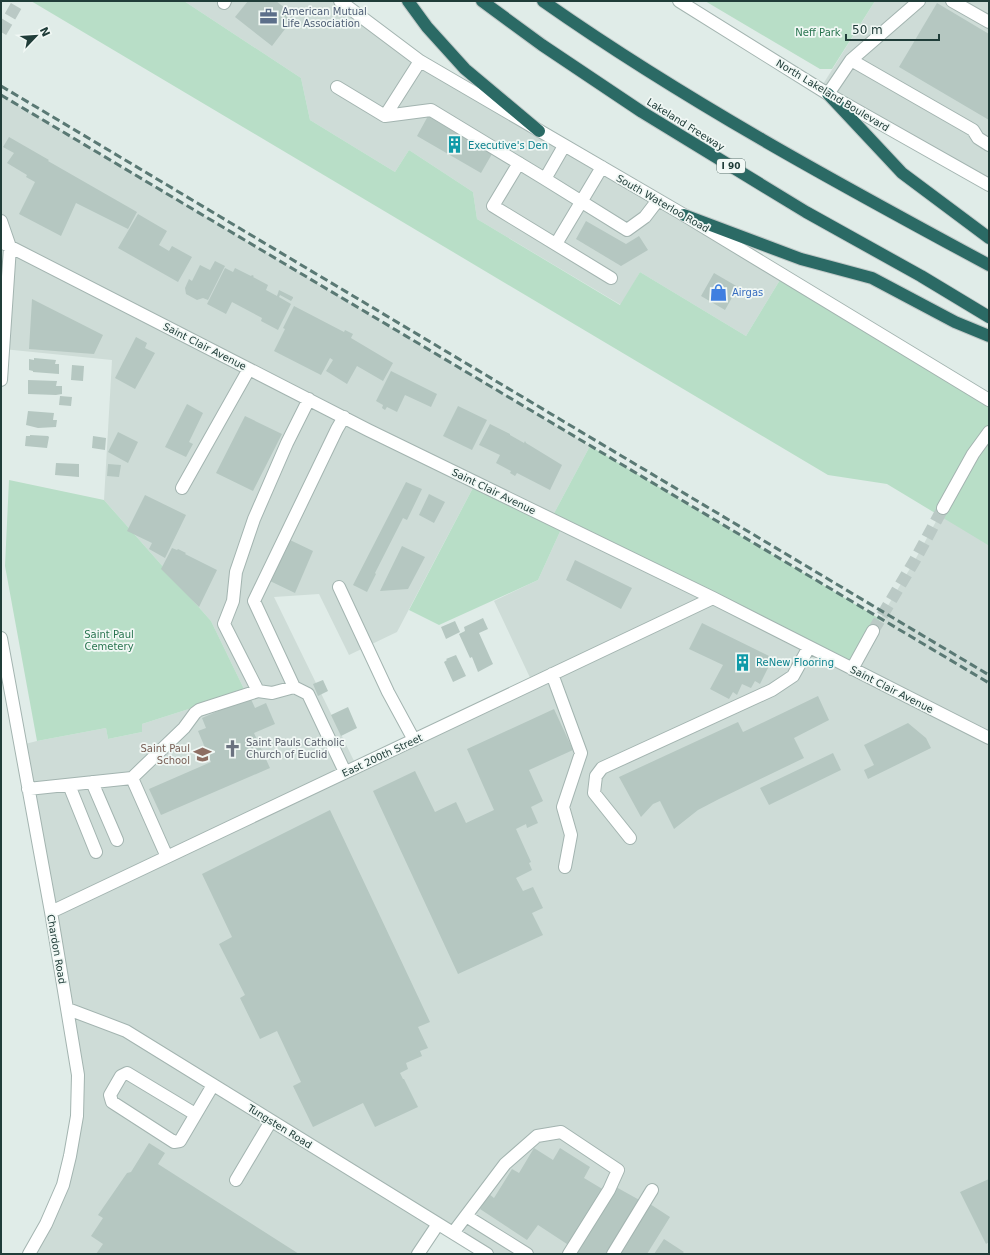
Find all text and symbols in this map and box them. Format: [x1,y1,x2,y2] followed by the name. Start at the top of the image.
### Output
[282,6,367,29] place label: American Mutual Life Association
[259,7,279,27] office icon: American Mutual Life Association
[16,16,56,56] north arrow
[846,16,939,42] scale bar
[852,23,883,37] text: 50 m
[37,25,52,39] text: N
[795,27,841,38] park label: Neff Park
[774,57,891,134] street label: North Lakeland Boulevard
[645,96,727,153] street label: Lakeland Freeway
[445,135,465,155] building icon: Executive's Den
[468,140,548,151] place label: Executive's Den
[717,159,745,173] road number: I 90
[614,172,711,234] street label: South Waterloo Road
[709,282,729,302] shop icon: Airgas
[732,287,763,298] place label: Airgas
[161,321,248,372] street label: Saint Clair Avenue
[450,466,537,517] street label: Saint Clair Avenue
[84,629,134,652] park label: Saint Paul Cemetery
[733,652,753,672] building icon: ReNew Flooring
[756,657,834,668] place label: ReNew Flooring
[848,664,935,715] street label: Saint Clair Avenue
[340,732,424,779] street label: East 200th Street
[246,737,344,760] place label: Saint Pauls Catholic Church of Euclid
[223,738,243,758] church icon: Saint Pauls Catholic Church of Euclid
[140,743,190,766] place label: Saint Paul School
[193,744,213,764] school or university icon: Saint Paul School
[45,913,68,985] street label: Chardon Road
[245,1102,314,1151] street label: Tungsten Road

